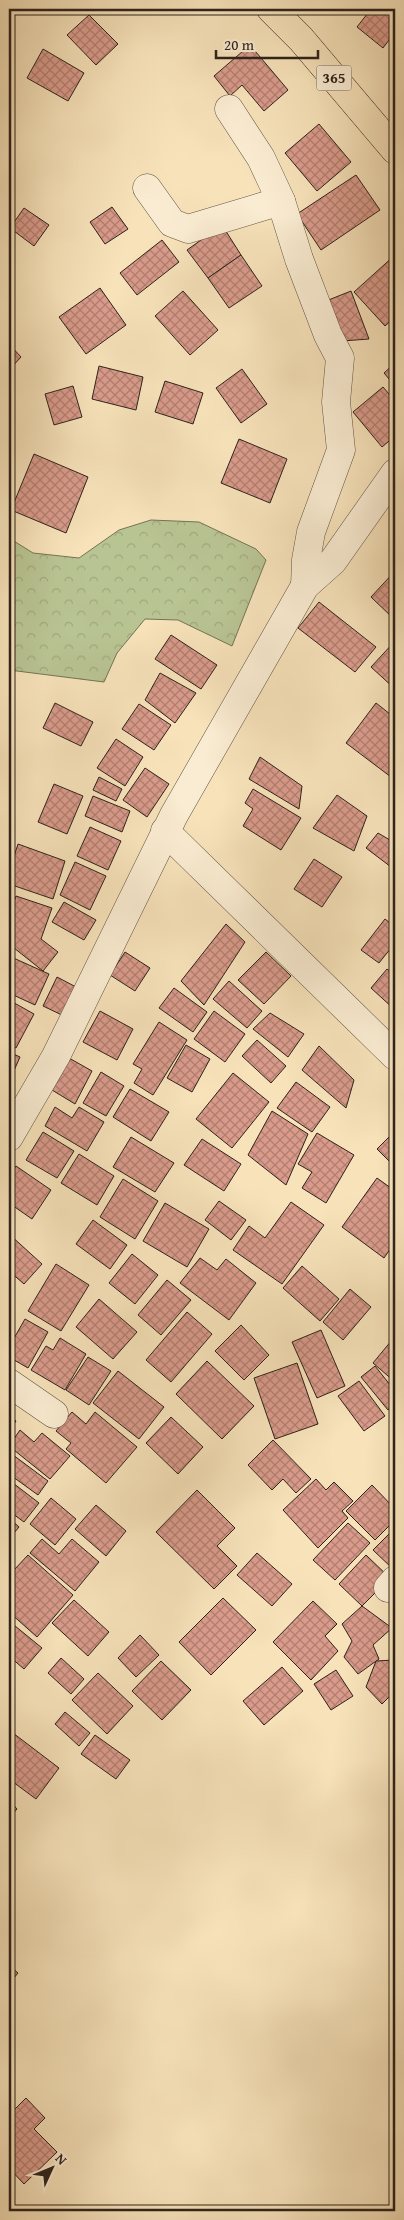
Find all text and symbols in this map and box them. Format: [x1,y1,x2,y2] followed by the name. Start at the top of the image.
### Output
[216,28,319,60] scale bar
[224,34,255,55] text: 20 m
[316,66,352,90] road number: 365
[28,2142,78,2192] north arrow
[51,2149,72,2170] text: N

